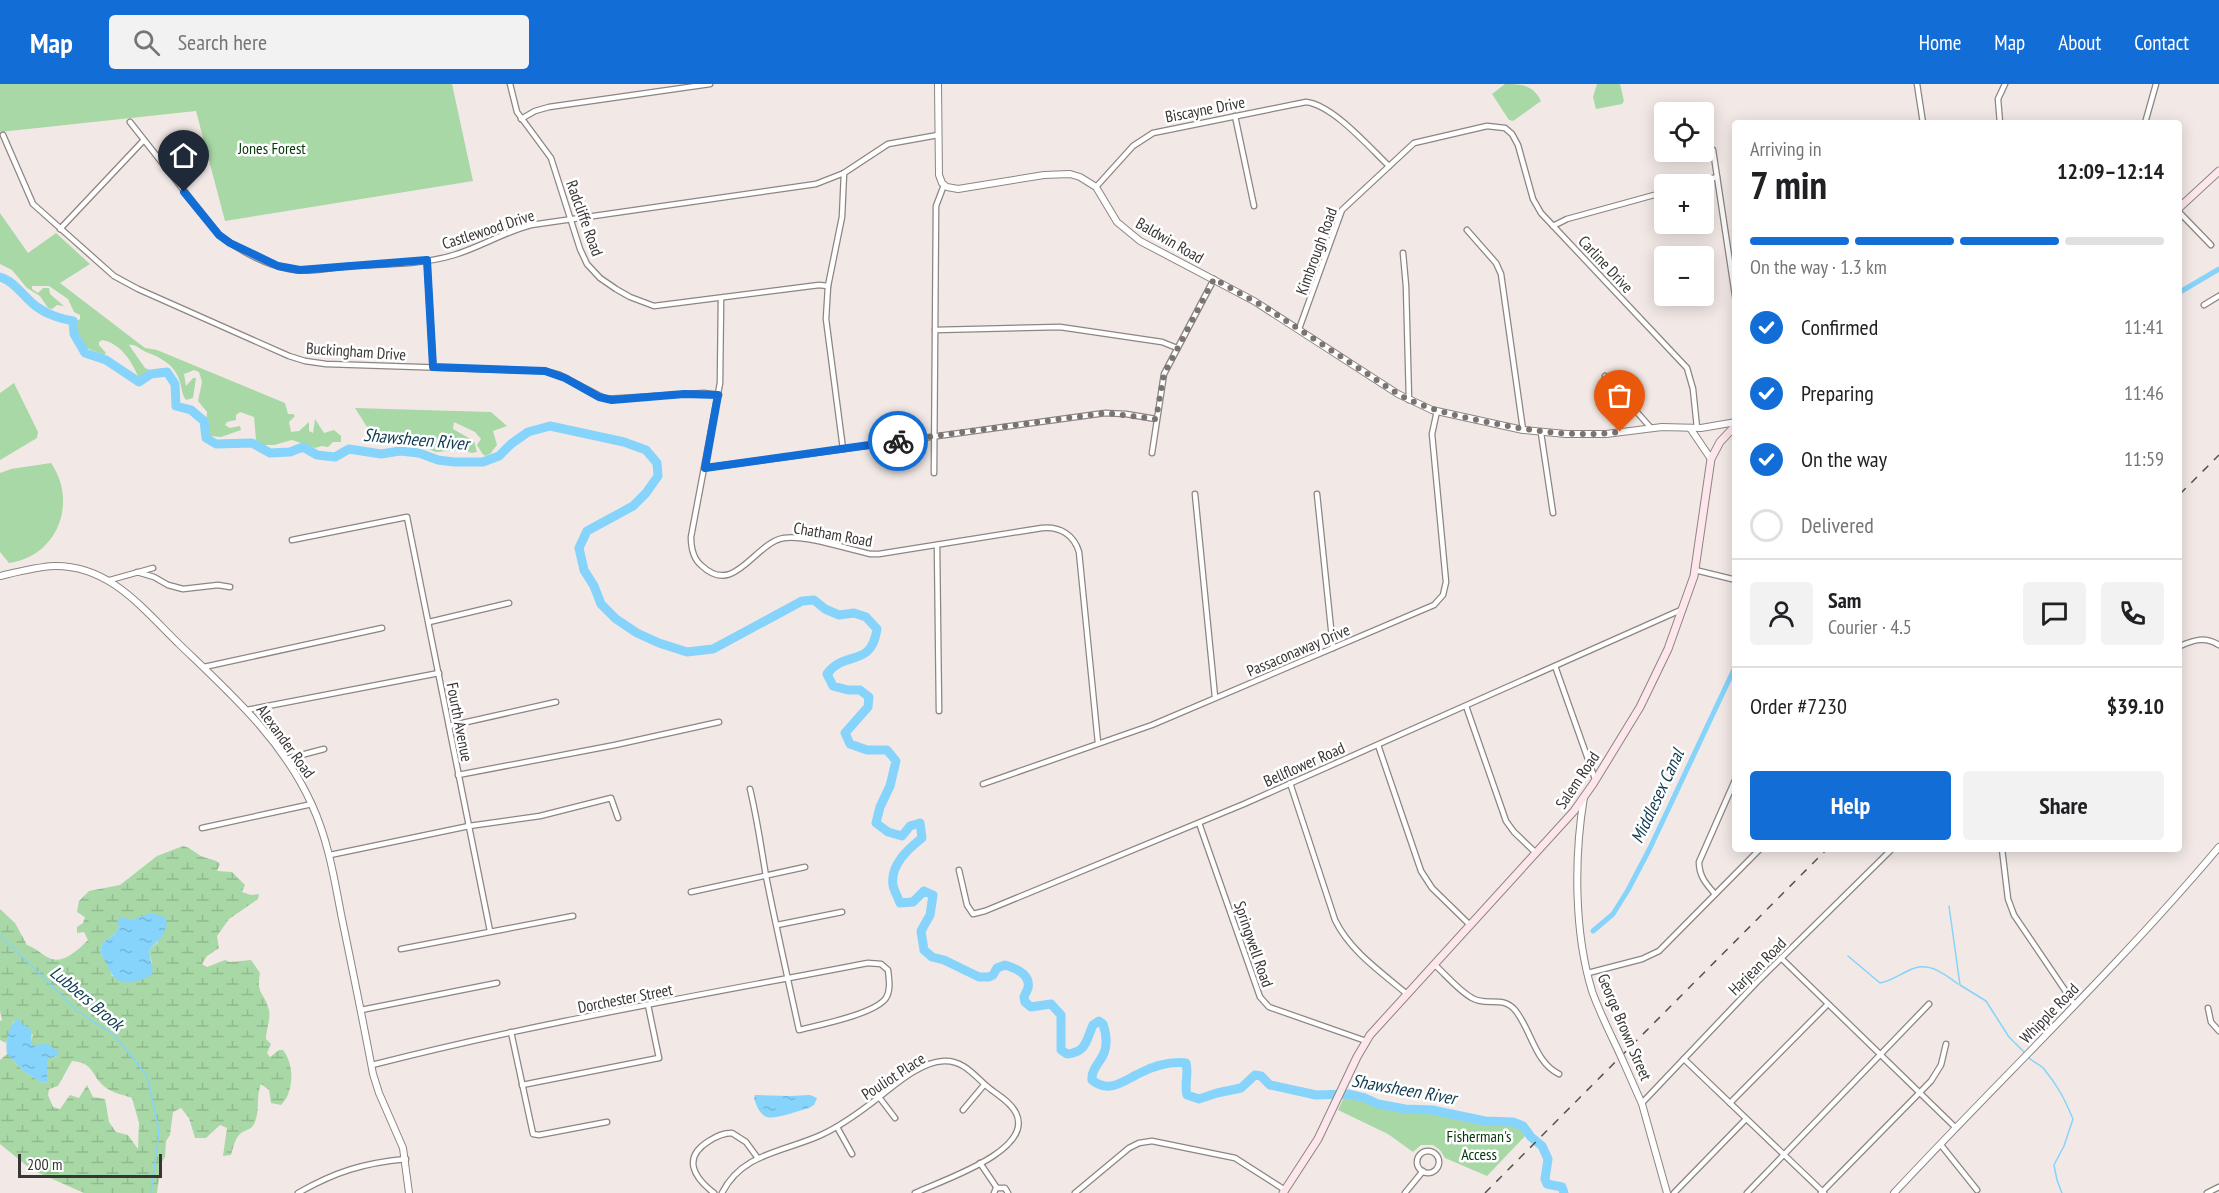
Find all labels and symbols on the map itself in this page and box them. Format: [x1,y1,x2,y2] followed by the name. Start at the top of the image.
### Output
[1164,91,1246,127] street label: Biscayne Drive
[158,130,209,192] pin
[237,138,306,158] park label: Jones Forest
[562,177,608,259] street label: Radcliffe Road
[1291,204,1341,297] street label: Kimbrough Road
[439,205,537,253] street label: Castlewood Drive
[1132,213,1208,267] street label: Baldwin Road
[1574,231,1638,297] street label: Carline Drive
[305,338,407,364] street label: Buckingham Drive
[1594,370,1645,432] pin
[868,411,928,471] courier
[362,423,473,455] water label: Shawsheen River
[792,517,874,551] street label: Chatham Road
[1243,619,1353,681] street label: Passaconaway Drive
[443,681,477,763] street label: Fourth Avenue
[253,700,319,782] street label: Alexander Road
[1260,737,1348,791] street label: Bellflower Road
[1625,744,1690,847] water label: Middlesex Canal
[1551,748,1603,812] street label: Salem Road
[1230,898,1278,990] street label: Springwell Road
[1724,933,1790,999] street label: Harjean Road
[46,961,130,1037] water label: Lubbers Brook
[1593,971,1657,1084] street label: George Brown Street
[576,979,675,1017] street label: Dorchester Street
[2015,979,2083,1047] street label: Whipple Road
[857,1048,929,1104] street label: Pouliot Place
[1350,1068,1461,1110] water label: Shawsheen River
[1447,1126,1511,1164] park label: Fisherman's Access
[18,1151,162,1178] scale bar

